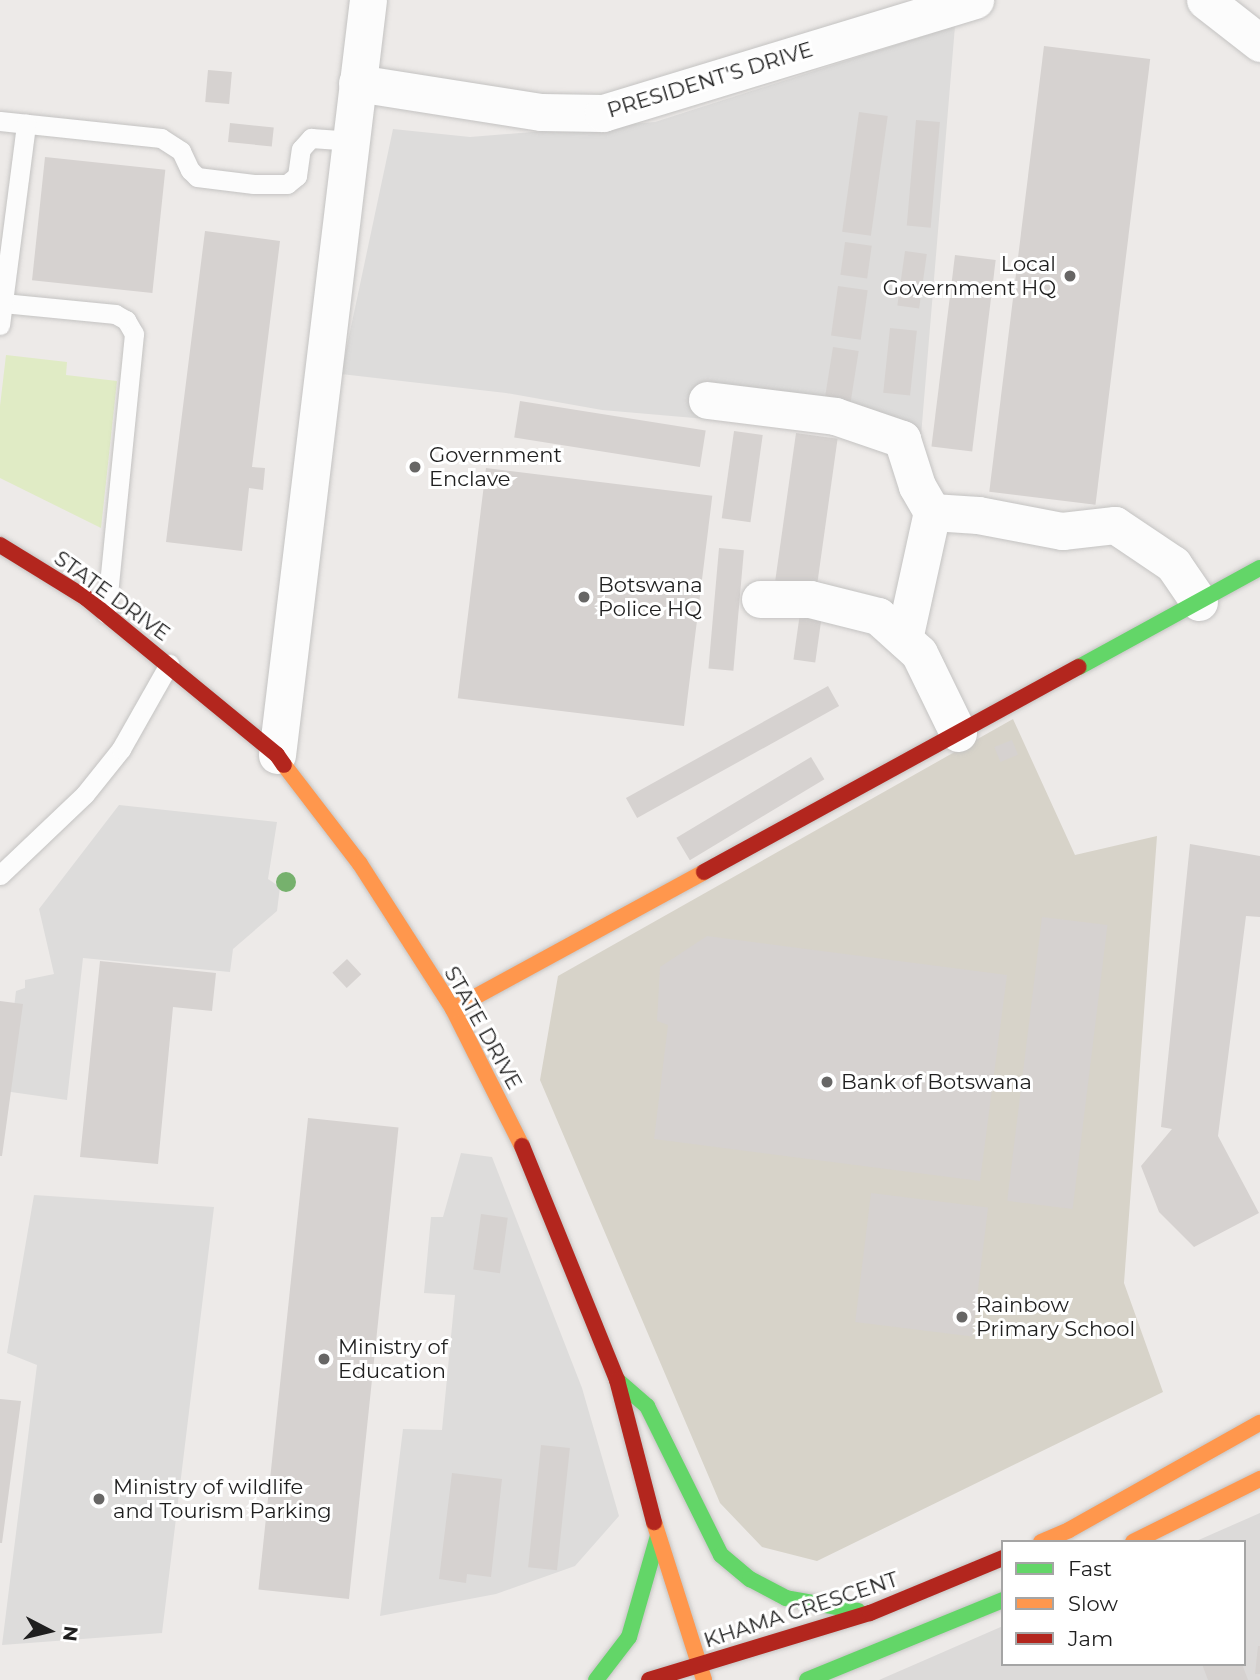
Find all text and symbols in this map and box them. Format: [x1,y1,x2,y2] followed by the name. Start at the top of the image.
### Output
[604,37,816,123] street label: PRESIDENT'S DRIVE
[883,251,1056,301] place label: Local Government HQ
[1062,268,1078,284] marker: Local Government HQ
[429,442,562,492] place label: Government Enclave
[407,459,423,475] marker: Government Enclave
[49,546,175,646] street label: STATE DRIVE
[598,572,703,622] place label: Botswana Police HQ
[576,589,592,605] marker: Botswana Police HQ
[439,962,527,1094] street label: STATE DRIVE
[841,1069,1032,1095] place label: Bank of Botswana
[819,1074,835,1090] marker: Bank of Botswana
[976,1292,1135,1342] place label: Rainbow Primary School
[954,1309,970,1325] marker: Rainbow Primary School
[338,1334,448,1384] place label: Ministry of Education
[316,1351,332,1367] marker: Ministry of Education
[113,1474,332,1524] place label: Ministry of wildlife and Tourism Parking
[91,1491,107,1507] marker: Ministry of wildlife and Tourism Parking
[1001,1540,1246,1666] legend
[1068,1556,1112,1581] text: Fast
[701,1567,901,1653] street label: KHAMA CRESCENT
[1068,1591,1118,1616] text: Slow
[14,1596,84,1666] north arrow
[58,1625,83,1643] text: N
[1068,1626,1113,1651] text: Jam

